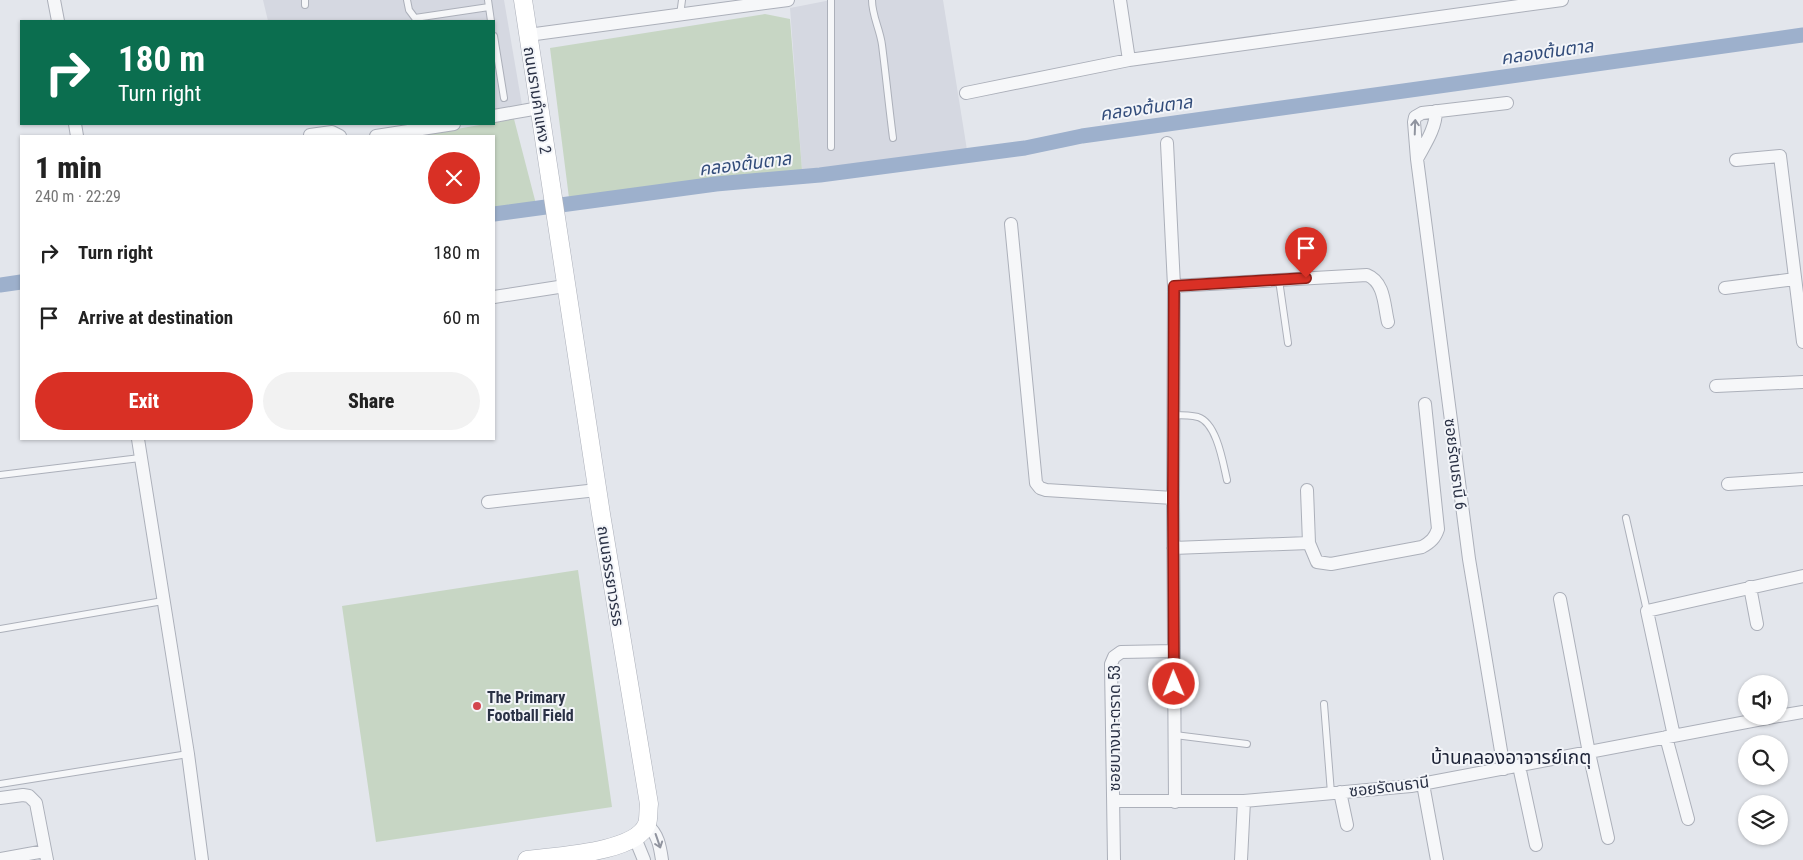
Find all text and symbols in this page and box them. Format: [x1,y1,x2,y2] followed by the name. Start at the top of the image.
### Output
[1499,35,1595,68] water label: คลองต้นตาล
[118,39,205,80] text: 180 m
[35,40,100,105] icon: right
[520,45,555,155] street label: ถนนรามคำแหง 2
[118,81,201,106] text: Turn right
[1098,91,1194,124] water label: คลองต้นตาล
[1410,120,1419,136] one-way arrow
[698,147,793,180] water label: คลองต้นตาล
[35,150,102,185] text: 1 min
[428,152,480,204] button: close
[35,187,121,206] text: 240 m · 22:29
[1285,227,1327,278] pin
[1292,234,1320,262] icon: arrive
[35,239,63,267] icon: right
[78,241,153,264] text: Turn right
[433,241,480,264] text: 180 m
[35,304,63,332] icon: arrive
[78,306,233,329] text: Arrive at destination
[443,306,480,329] text: 60 m
[35,372,253,430] button: Exit
[263,372,480,430] button: Share
[1440,417,1471,511] street label: ซอยรัตนธานี 6
[593,524,628,628] street label: ถนนจรรยาวรรธ
[1147,657,1199,709] position arrow
[1105,665,1124,791] street label: ซอยบางนา-ตราด 53
[1738,675,1788,845] map controls
[1738,675,1788,725] button: sound
[487,688,574,725] place label: The Primary Football Field
[471,700,483,712] marker: The Primary Football Field
[1738,735,1788,785] button: search
[1431,746,1591,769] district label: บ้านคลองอาจารย์เกตุ
[1348,772,1430,801] street label: ซอยรัตนธานี
[1738,795,1788,845] button: layers
[654,832,663,848] one-way arrow

